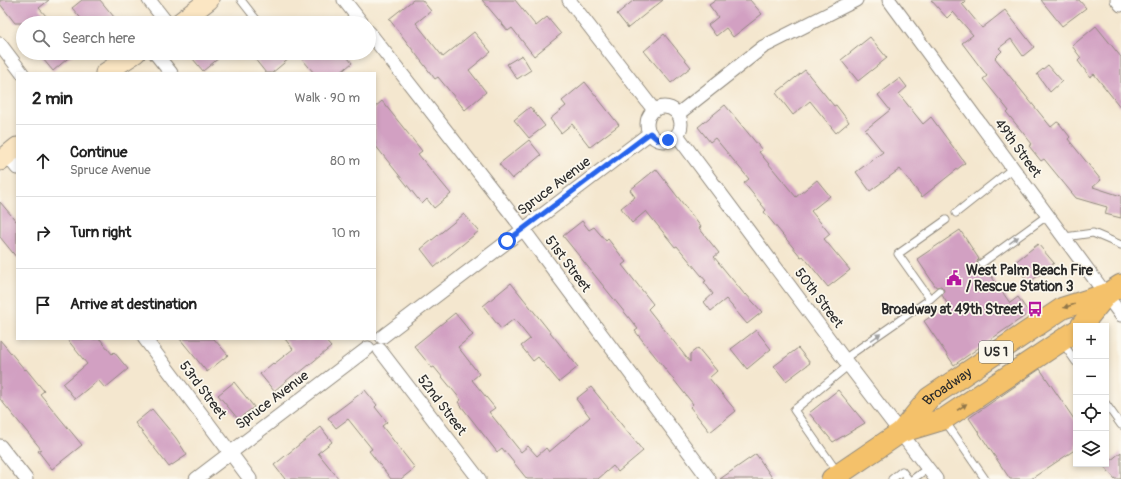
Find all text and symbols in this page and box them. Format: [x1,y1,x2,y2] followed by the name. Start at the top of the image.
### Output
[16,16,376,60] search box
[30,27,52,49] icon: search
[62,29,135,48] text: Search here
[32,88,73,109] text: 2 min
[295,90,360,106] text: Walk · 90 m
[991,115,1045,181] street label: 49th Street
[659,131,677,149] route end
[70,143,128,162] text: Continue
[32,150,54,172] icon: ahead
[330,153,360,169] text: 80 m
[514,153,594,219] street label: Spruce Avenue
[70,162,151,178] text: Spruce Avenue
[32,222,54,244] icon: right
[70,223,131,242] text: Turn right
[332,225,360,241] text: 10 m
[498,232,516,250] route start
[541,233,595,296] street label: 51st Street
[1009,236,1019,244] one-way arrow
[966,262,1094,295] place label: West Palm Beach Fire / Rescue Station 3
[791,265,847,331] street label: 50th Street
[945,269,963,287] public building icon: West Palm Beach Fire / Rescue Station 3
[32,294,54,316] icon: arrive
[70,295,197,314] text: Arrive at destination
[1026,300,1044,318] bus stop icon: Broadway at 49th Street
[881,301,1023,318] place label: Broadway at 49th Street
[1063,303,1075,309] one-way arrow
[1073,323,1109,467] map controls
[1073,323,1109,359] button: +
[871,333,882,341] one-way arrow
[979,341,1013,363] road number: US 1
[176,358,230,423] street label: 53rd Street
[1073,359,1109,395] button: −
[918,363,975,408] street label: Broadway
[232,367,312,433] street label: Spruce Avenue
[414,371,470,439] street label: 52nd Street
[1073,395,1109,431] button: locate
[957,403,968,411] one-way arrow
[1073,431,1109,467] button: layers

